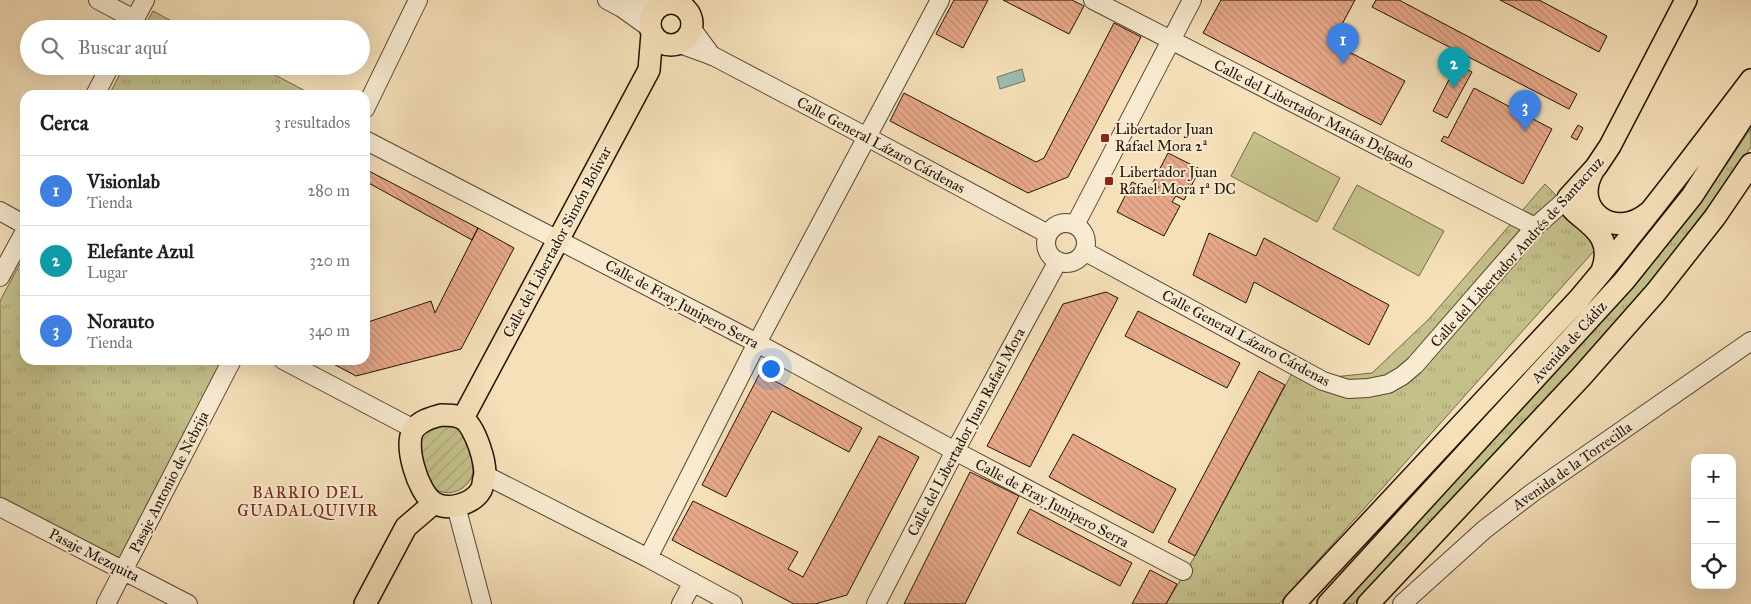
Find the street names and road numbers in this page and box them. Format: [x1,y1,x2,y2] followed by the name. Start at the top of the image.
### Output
[1211,56,1417,173] street label: Calle del Libertador Matías Delgado
[794,93,968,197] street label: Calle General Lázaro Cárdenas
[499,143,615,341] street label: Calle del Libertador Simón Bolivar
[1427,153,1607,351] street label: Calle del Libertador Andrés de Santacruz
[602,256,762,353] street label: Calle de Fray Junipero Serra
[1159,286,1333,390] street label: Calle General Lázaro Cárdenas
[1527,297,1611,387] street label: Avenida de Cádiz
[903,324,1030,540] street label: Calle del Libertador Juan Rafael Mora
[125,408,213,556] street label: Pasaje Antonio de Nebrija
[1508,418,1636,515] street label: Avenida de la Torrecilla
[972,455,1132,552] street label: Calle de Fray Junipero Serra
[45,525,143,587] street label: Pasaje Mezquita

